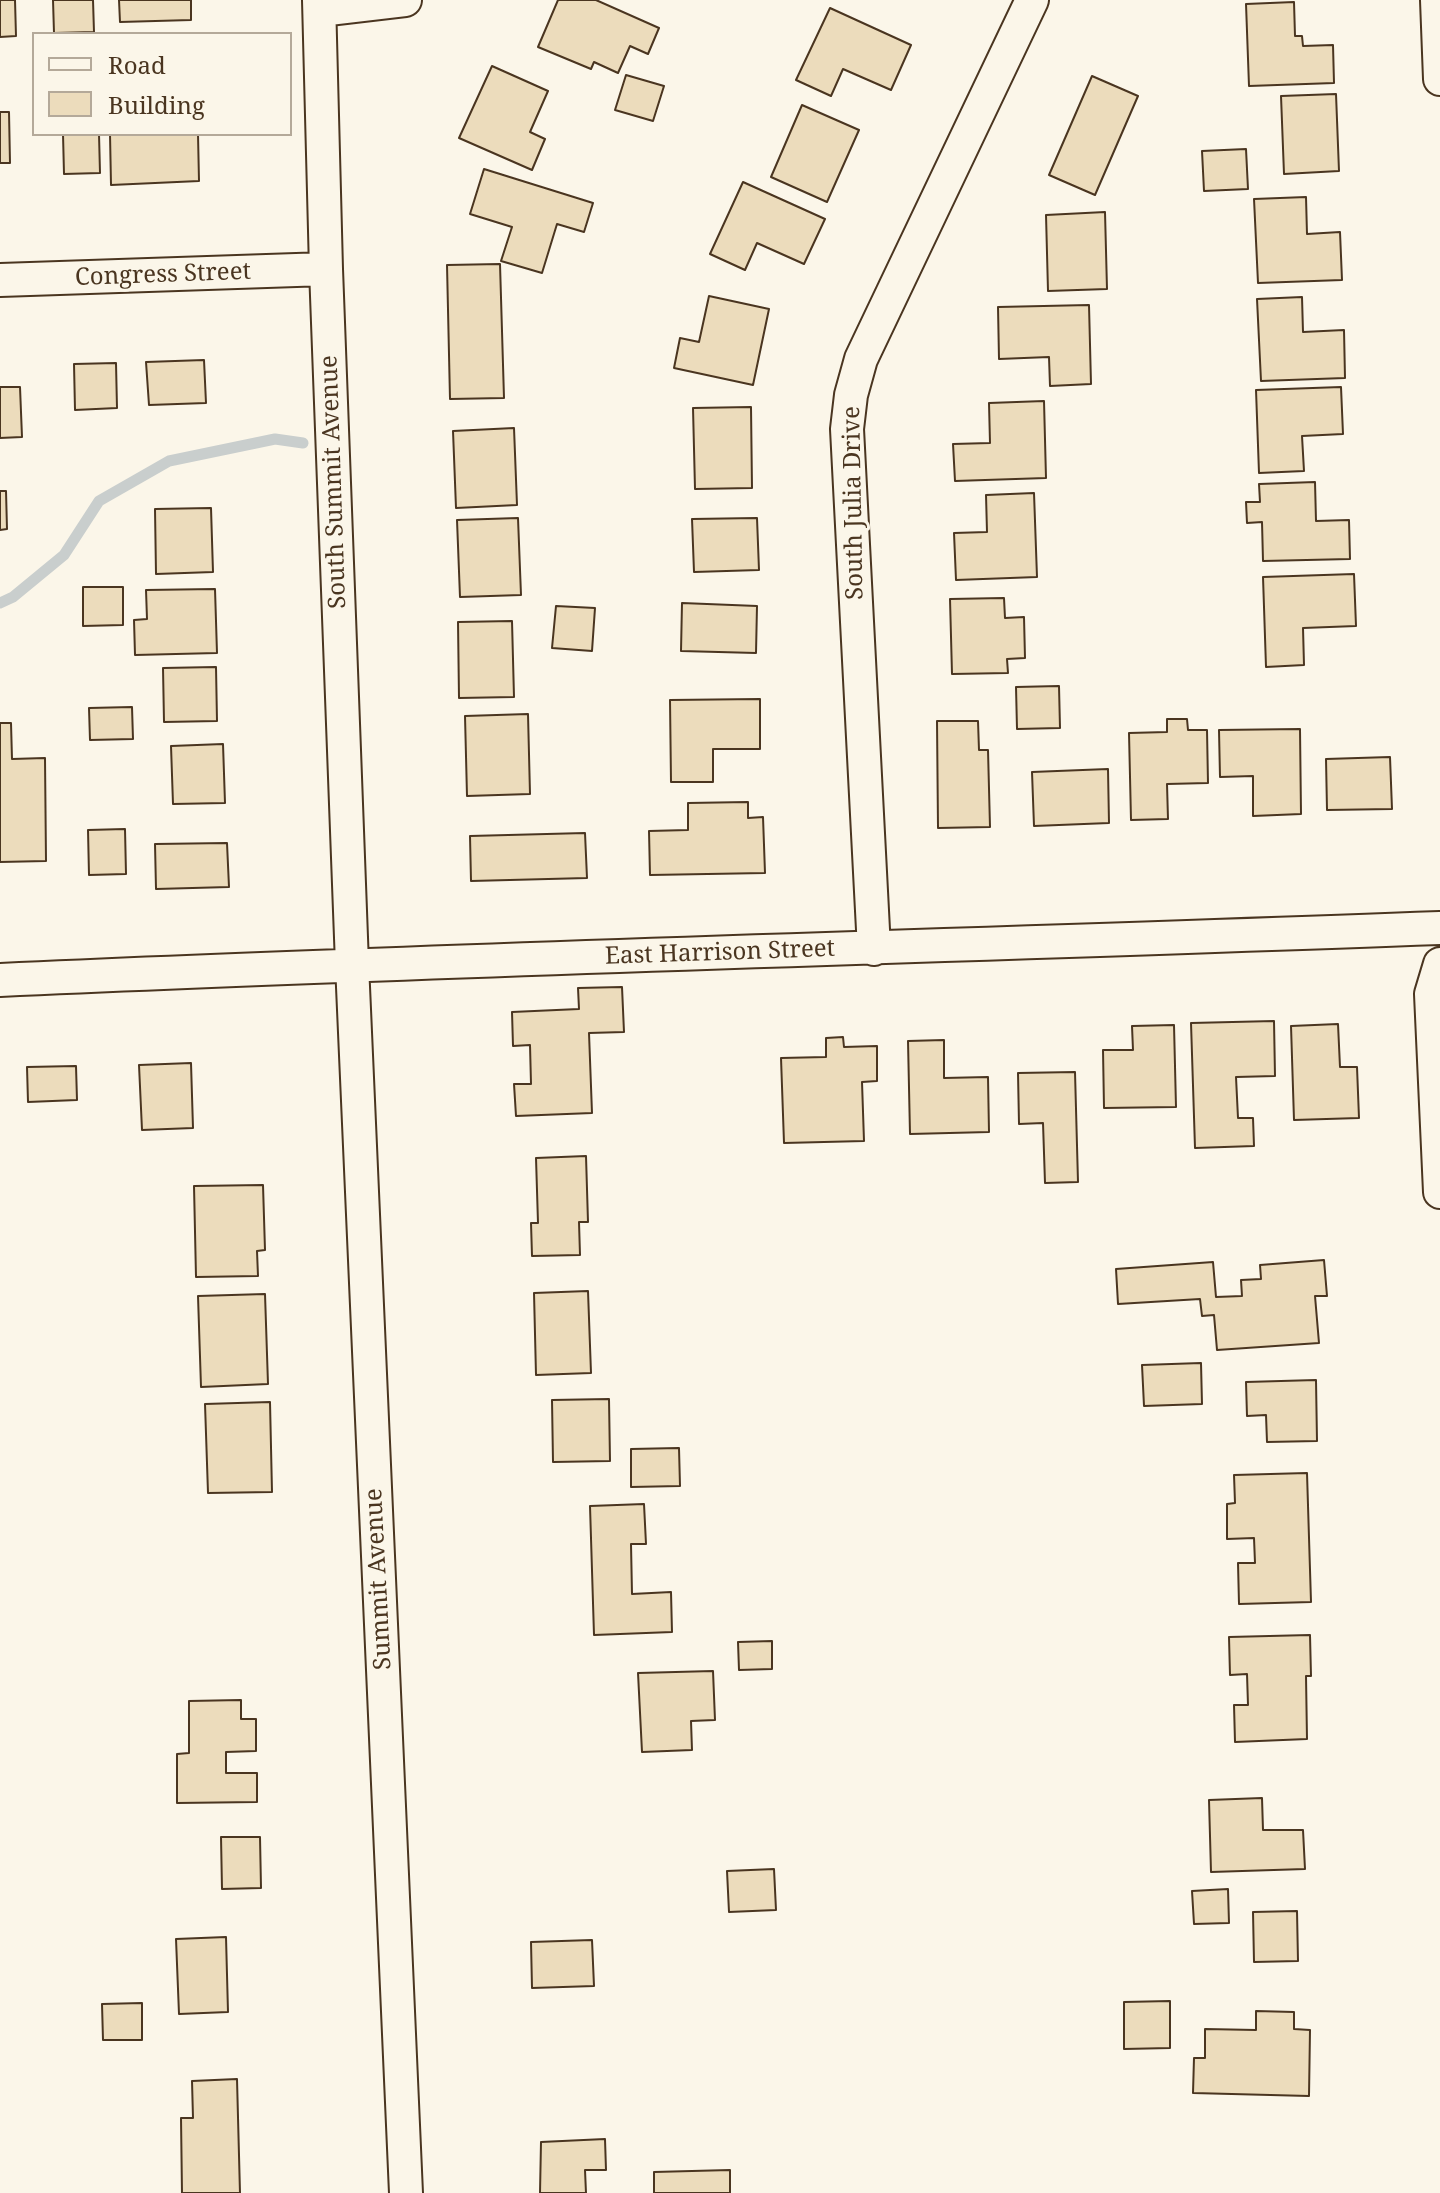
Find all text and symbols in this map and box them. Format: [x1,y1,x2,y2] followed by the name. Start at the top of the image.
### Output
[32,32,292,136] legend
[108,48,166,81] text: Road
[108,88,205,121] text: Building
[75,258,251,292] street label: Congress Street
[315,355,353,609] street label: South Summit Avenue
[838,406,870,600] street label: South Julia Drive
[604,935,836,971] street label: East Harrison Street
[360,1487,398,1671] street label: Summit Avenue

